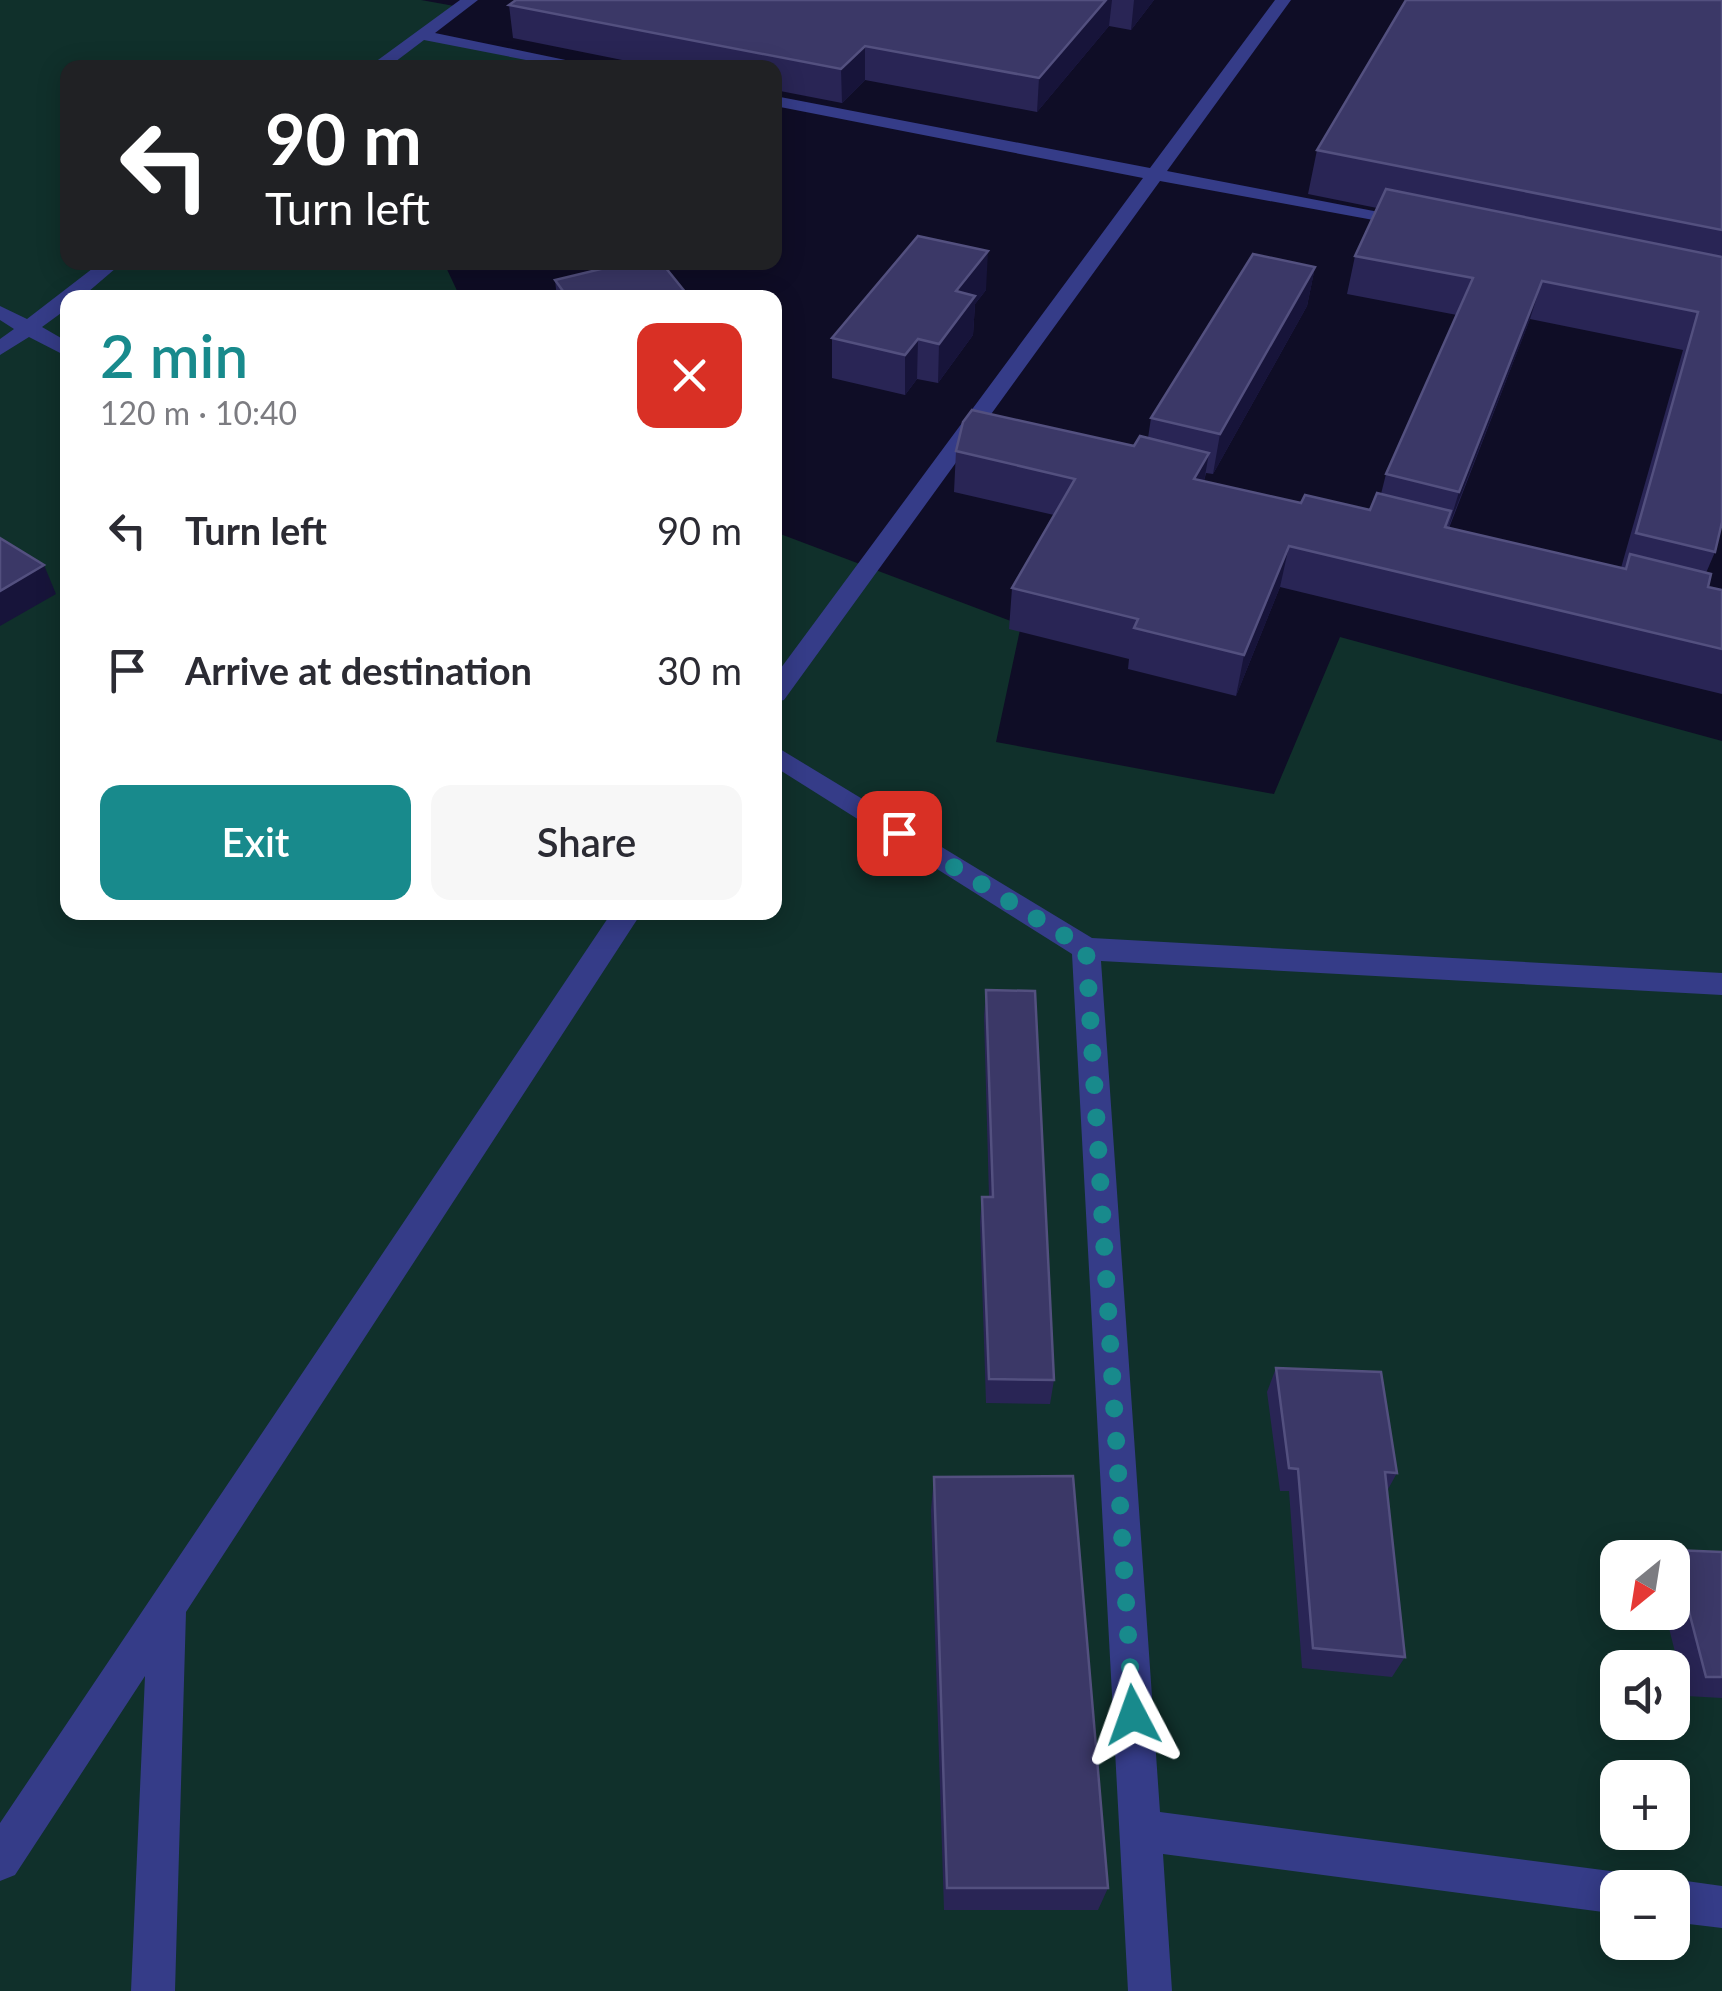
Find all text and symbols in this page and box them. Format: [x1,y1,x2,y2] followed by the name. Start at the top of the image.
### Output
[265,96,422,180] text: 90 m
[100,100,230,230] icon: left
[265,181,430,235] text: Turn left
[100,319,248,391] text: 2 min
[637,323,742,428] button: close
[100,393,297,432] text: 120 m · 10:40
[100,503,155,558] icon: left
[185,507,327,553] text: Turn left
[657,507,742,553] text: 90 m
[100,643,155,698] icon: arrive
[185,647,532,693] text: Arrive at destination
[657,647,742,693] text: 30 m
[100,785,411,900] button: Exit
[431,785,742,900] button: Share
[857,791,942,876] pin
[872,806,927,861] icon: arrive
[1600,1540,1690,1630] north arrow
[1600,1540,1690,1960] map controls
[1600,1650,1690,1740] button: sound
[1081,1663,1185,1767] position arrow
[1600,1760,1690,1850] button: +
[1600,1870,1690,1960] button: −

